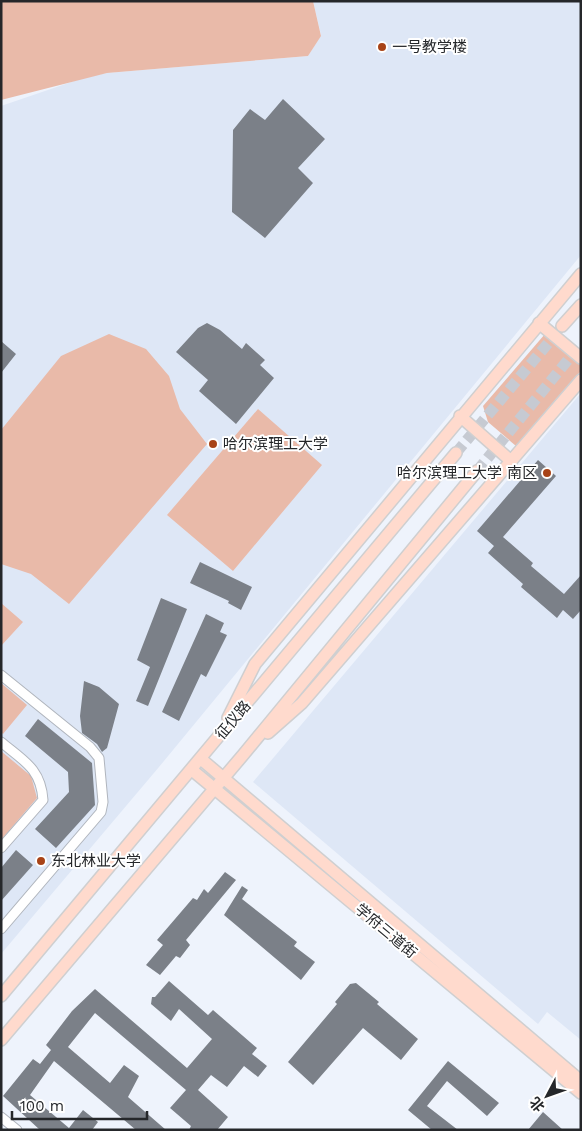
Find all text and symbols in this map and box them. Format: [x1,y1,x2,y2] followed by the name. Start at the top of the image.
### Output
[392,38,467,56] place label: 一号教学楼
[376,41,388,53] marker: 一号教学楼
[223,435,328,453] place label: 哈尔滨理工大学
[207,438,219,450] marker: 哈尔滨理工大学
[397,464,537,482] place label: 哈尔滨理工大学 南区
[541,467,553,479] marker: 哈尔滨理工大学 南区
[212,697,254,743] street label: 征仪路
[51,852,141,870] place label: 东北林业大学
[35,855,47,867] marker: 东北林业大学
[351,900,421,962] street label: 学府三道街
[522,1071,572,1121] north arrow
[12,1088,148,1120] scale bar
[527,1094,548,1115] text: 北
[20,1097,64,1115] text: 100 m

